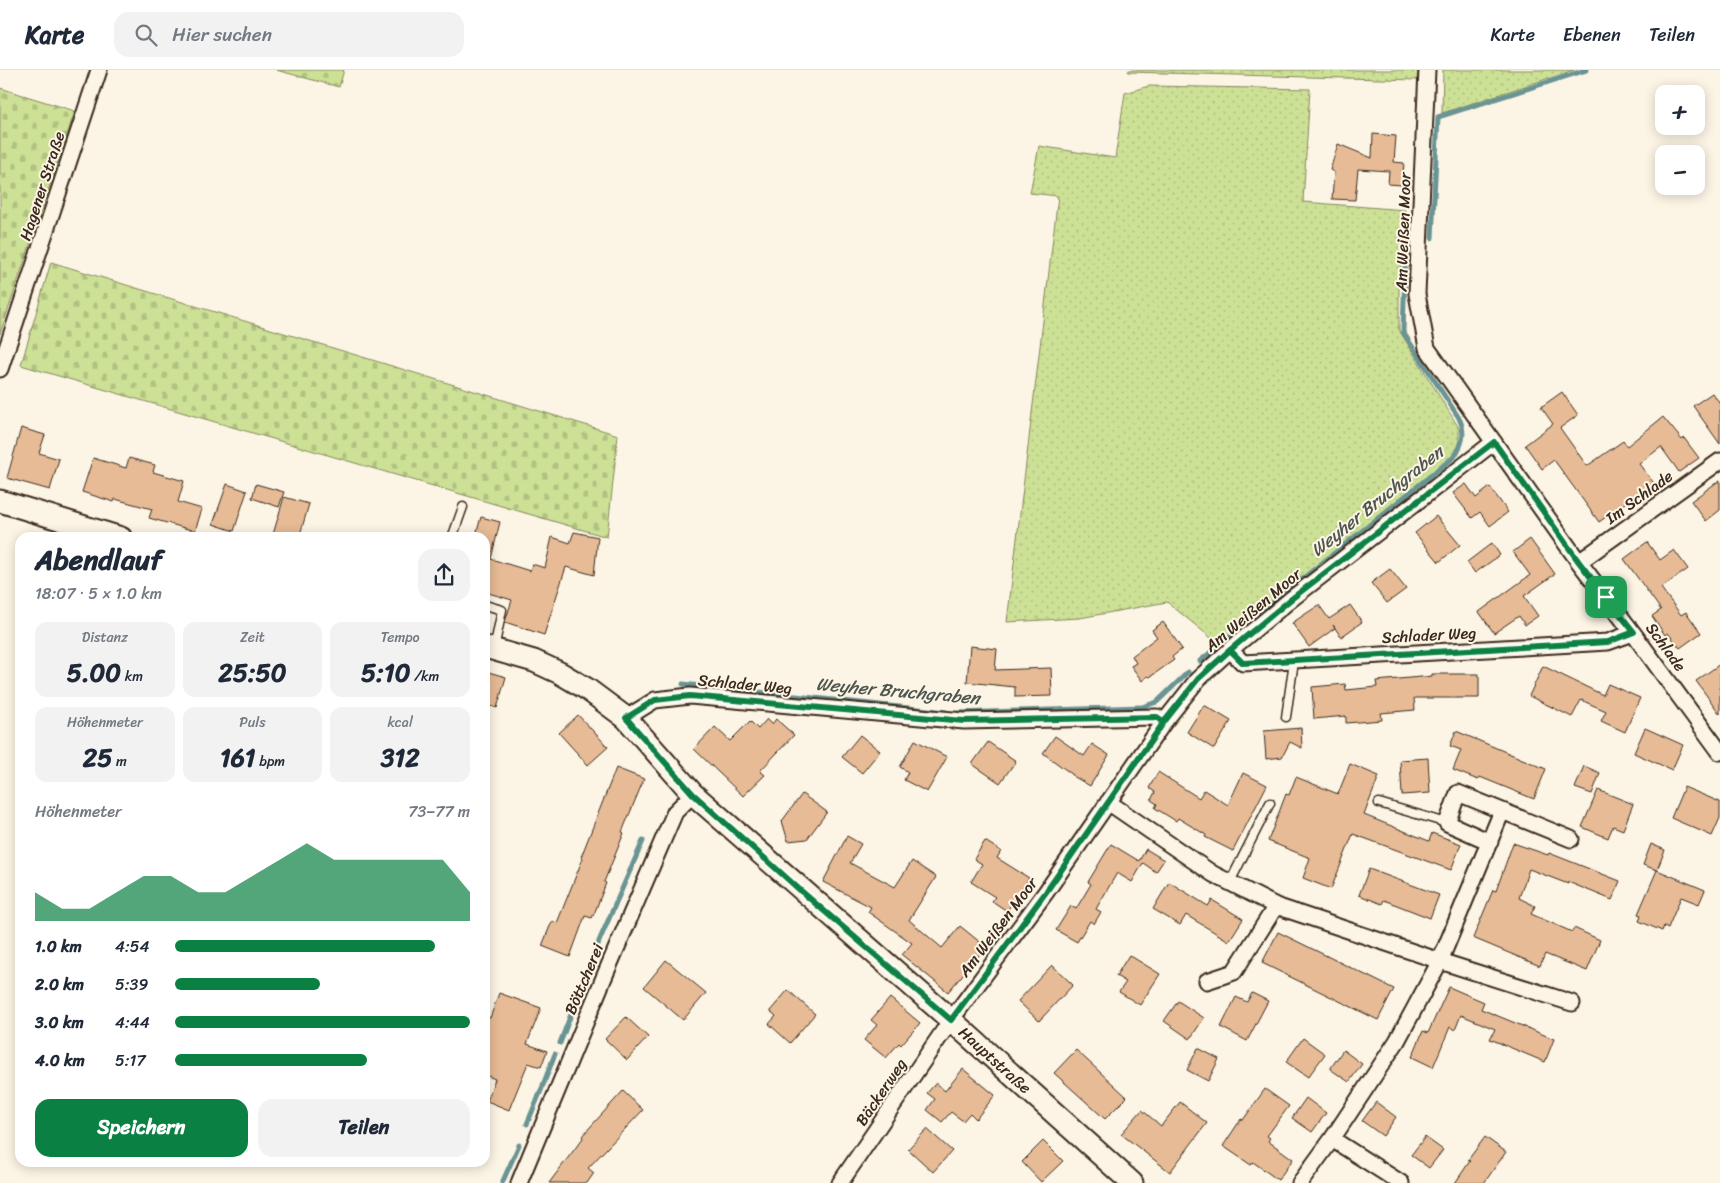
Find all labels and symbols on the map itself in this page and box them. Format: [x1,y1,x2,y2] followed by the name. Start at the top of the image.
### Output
[11,127,73,245] street label: Hagener Straße
[1386,170,1420,293] street label: Am Weißen Moor
[1303,435,1453,565] water label: Weyher Bruchgraben
[1598,462,1679,532] street label: Im Schlade
[1197,560,1309,660] street label: Am Weißen Moor
[1585,576,1627,618] pin
[1638,616,1694,678] street label: Schlade
[1381,618,1477,652] street label: Schlader Weg
[697,665,793,703] street label: Schlader Weg
[815,668,983,714] water label: Weyher Bruchgraben
[950,869,1046,984] street label: Am Weißen Moor
[556,938,612,1019] street label: Böttcherei
[952,1019,1038,1101] street label: Hauptstraße
[848,1052,914,1132] street label: Bäckerweg

